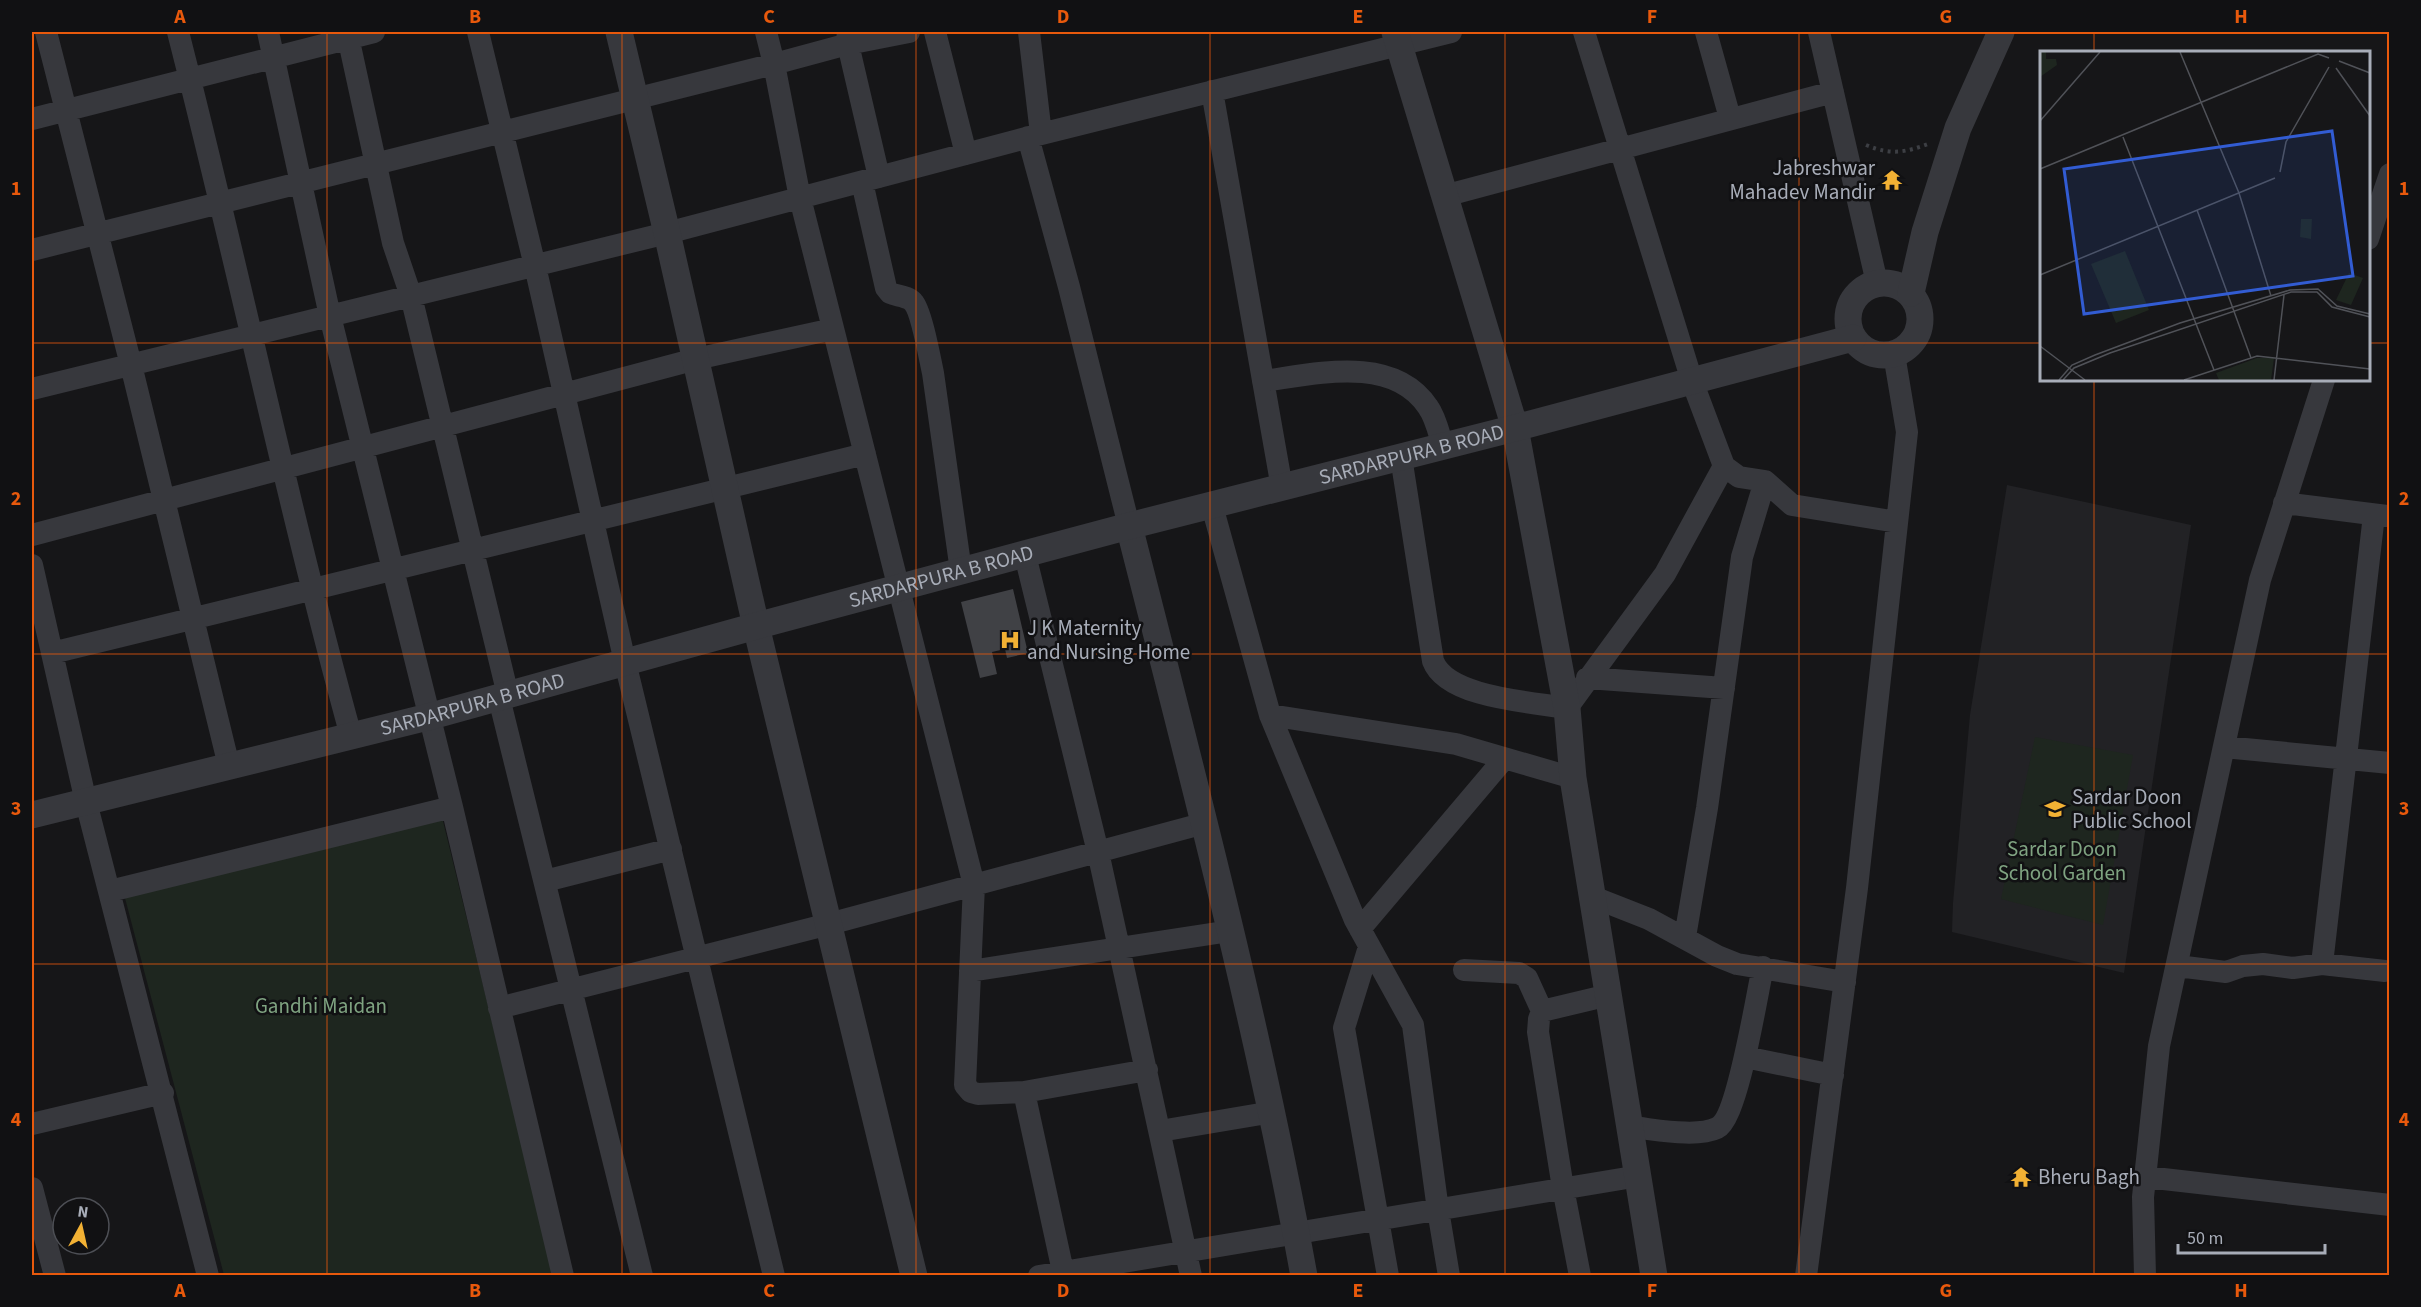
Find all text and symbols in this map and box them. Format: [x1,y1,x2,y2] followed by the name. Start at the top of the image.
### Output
[173,3,186,31] text: A
[469,3,481,31] text: B
[763,3,775,31] text: C
[1057,3,1069,31] text: D
[1353,3,1363,31] text: E
[1647,3,1657,31] text: F
[1940,3,1952,31] text: G
[2234,3,2248,31] text: H
[2040,51,2370,381] inset map
[1730,153,1876,207] place label: Jabreshwar Mahadev Mandir
[1880,168,1904,192] temple icon: Jabreshwar Mahadev Mandir
[11,175,21,203] text: 1
[2399,175,2409,203] text: 1
[1316,416,1507,492] street label: SARDARPURA B ROAD
[11,485,21,513] text: 2
[2399,485,2409,513] text: 2
[845,537,1037,615] street label: SARDARPURA B ROAD
[1027,613,1190,667] place label: J K Maternity and Nursing Home
[998,628,1022,652] hospital icon: J K Maternity and Nursing Home
[377,665,568,743] street label: SARDARPURA B ROAD
[2072,782,2192,836] place label: Sardar Doon Public School
[11,795,21,823] text: 3
[2399,795,2409,823] text: 3
[2043,797,2067,821] school or university icon: Sardar Doon Public School
[1998,834,2126,888] park label: Sardar Doon School Garden
[255,991,387,1021] park label: Gandhi Maidan
[11,1106,22,1134] text: 4
[2399,1106,2410,1134] text: 4
[2038,1162,2140,1192] place label: Bheru Bagh
[2009,1165,2033,1189] temple icon: Bheru Bagh
[51,1196,111,1256] north arrow
[76,1201,90,1224] text: N
[2178,1217,2325,1255] scale bar
[2187,1226,2223,1251] text: 50 m
[173,1277,186,1305] text: A
[469,1277,481,1305] text: B
[763,1277,775,1305] text: C
[1057,1277,1069,1305] text: D
[1353,1277,1363,1305] text: E
[1647,1277,1657,1305] text: F
[1940,1277,1952,1305] text: G
[2234,1277,2248,1305] text: H

